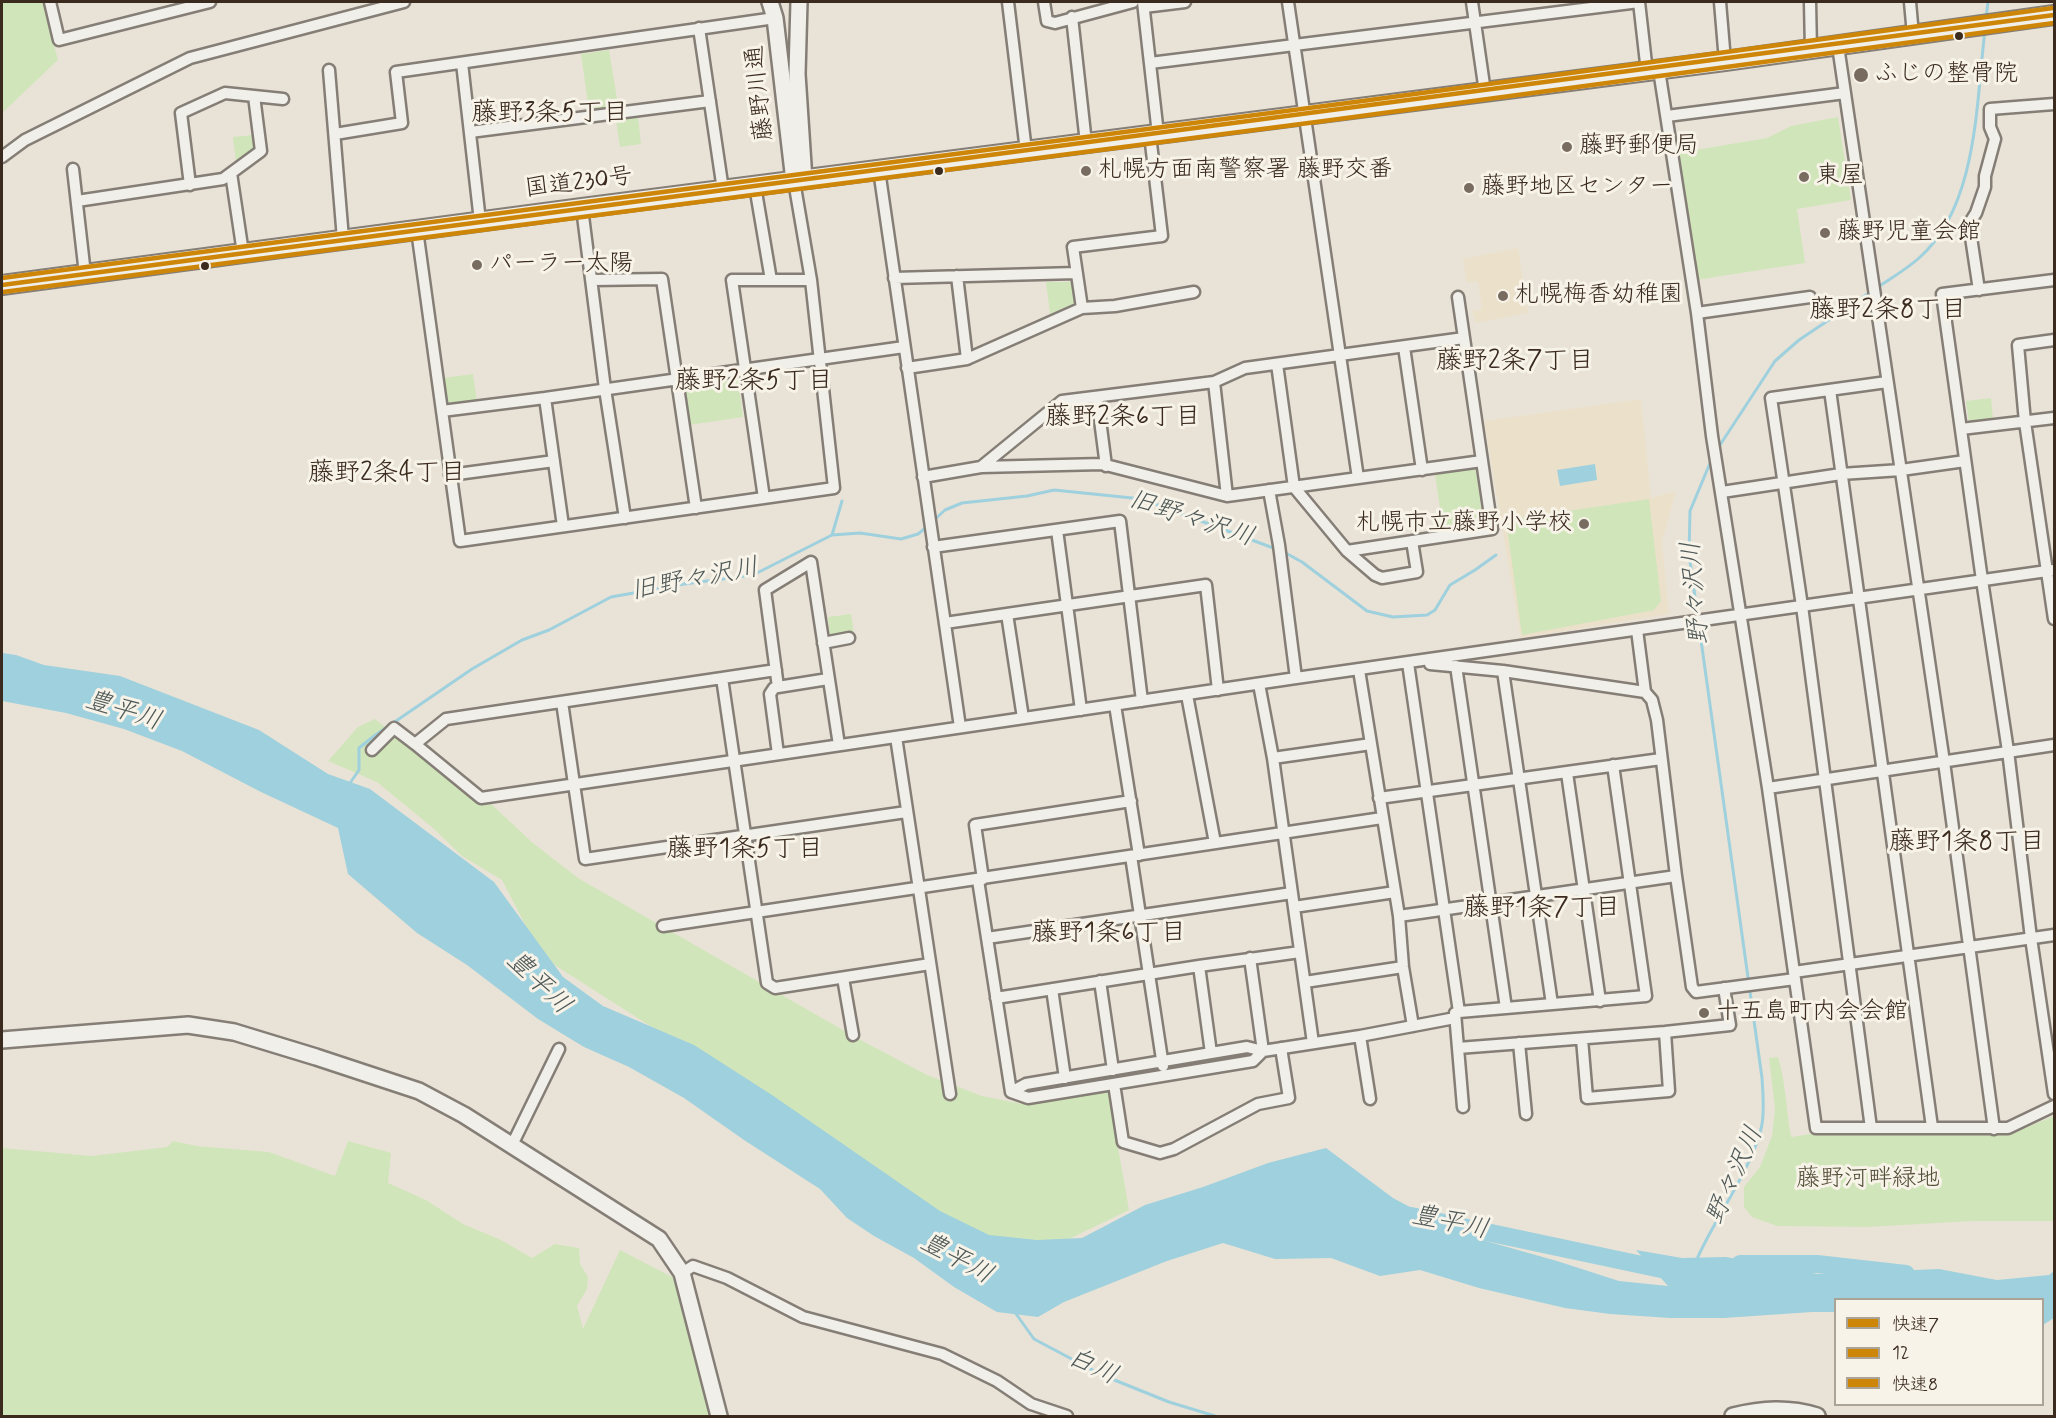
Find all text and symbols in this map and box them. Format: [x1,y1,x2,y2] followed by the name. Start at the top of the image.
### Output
[1953,30,1965,42] unlabelled marker
[742,44,780,142] street label: 藤野川通
[1874,61,2018,89] place label: ふじの整骨院
[1852,66,1870,84] marker: ふじの整骨院
[471,99,629,131] district label: 藤野3条5丁目
[1579,133,1699,161] place label: 藤野郵便局
[1560,140,1574,154] marker: 藤野郵便局
[1098,157,1392,185] place label: 札幌方面南警察署 藤野交番
[523,163,635,205] street label: 国道230号
[1816,163,1864,191] place label: 東屋
[1079,164,1093,178] marker: 札幌方面南警察署 藤野交番
[933,165,945,177] unlabelled marker
[1797,170,1811,184] marker: 東屋
[1481,174,1673,202] place label: 藤野地区センター
[1462,181,1476,195] marker: 藤野地区センター
[1837,219,1981,247] place label: 藤野児童会館
[1818,226,1832,240] marker: 藤野児童会館
[489,251,633,279] place label: パーラー太陽
[470,258,484,272] marker: パーラー太陽
[199,260,211,272] unlabelled marker
[1515,282,1683,310] place label: 札幌梅香幼稚園
[1496,289,1510,303] marker: 札幌梅香幼稚園
[1809,296,1967,328] district label: 藤野2条8丁目
[1436,347,1594,379] district label: 藤野2条7丁目
[675,367,833,399] district label: 藤野2条5丁目
[1045,403,1201,435] district label: 藤野2条6丁目
[308,459,466,491] district label: 藤野2条4丁目
[1124,485,1258,555] water label: 旧野々沢川
[1356,510,1572,538] place label: 札幌市立藤野小学校
[1577,517,1591,531] marker: 札幌市立藤野小学校
[1677,540,1717,646] water label: 野々沢川
[628,553,762,609] water label: 旧野々沢川
[81,685,165,739] water label: 豊平川
[1889,828,2045,860] district label: 藤野1条8丁目
[666,835,824,867] district label: 藤野1条5丁目
[1463,894,1621,926] district label: 藤野1条7丁目
[1032,919,1186,951] district label: 藤野1条6丁目
[499,946,577,1022] water label: 豊平川
[1716,999,1908,1027] place label: 十五島町内会会館
[1697,1006,1711,1020] marker: 十五島町内会会館
[1701,1122,1771,1230] water label: 野々沢川
[1796,1166,1940,1194] park label: 藤野河畔緑地
[1409,1201,1491,1247] water label: 豊平川
[914,1227,998,1293] water label: 豊平川
[1834,1298,2044,1406] legend
[1892,1313,1939,1337] text: 快速7
[1892,1341,1910,1365] text: 12
[1062,1343,1122,1393] water label: 白川
[1892,1373,1938,1397] text: 快速8

